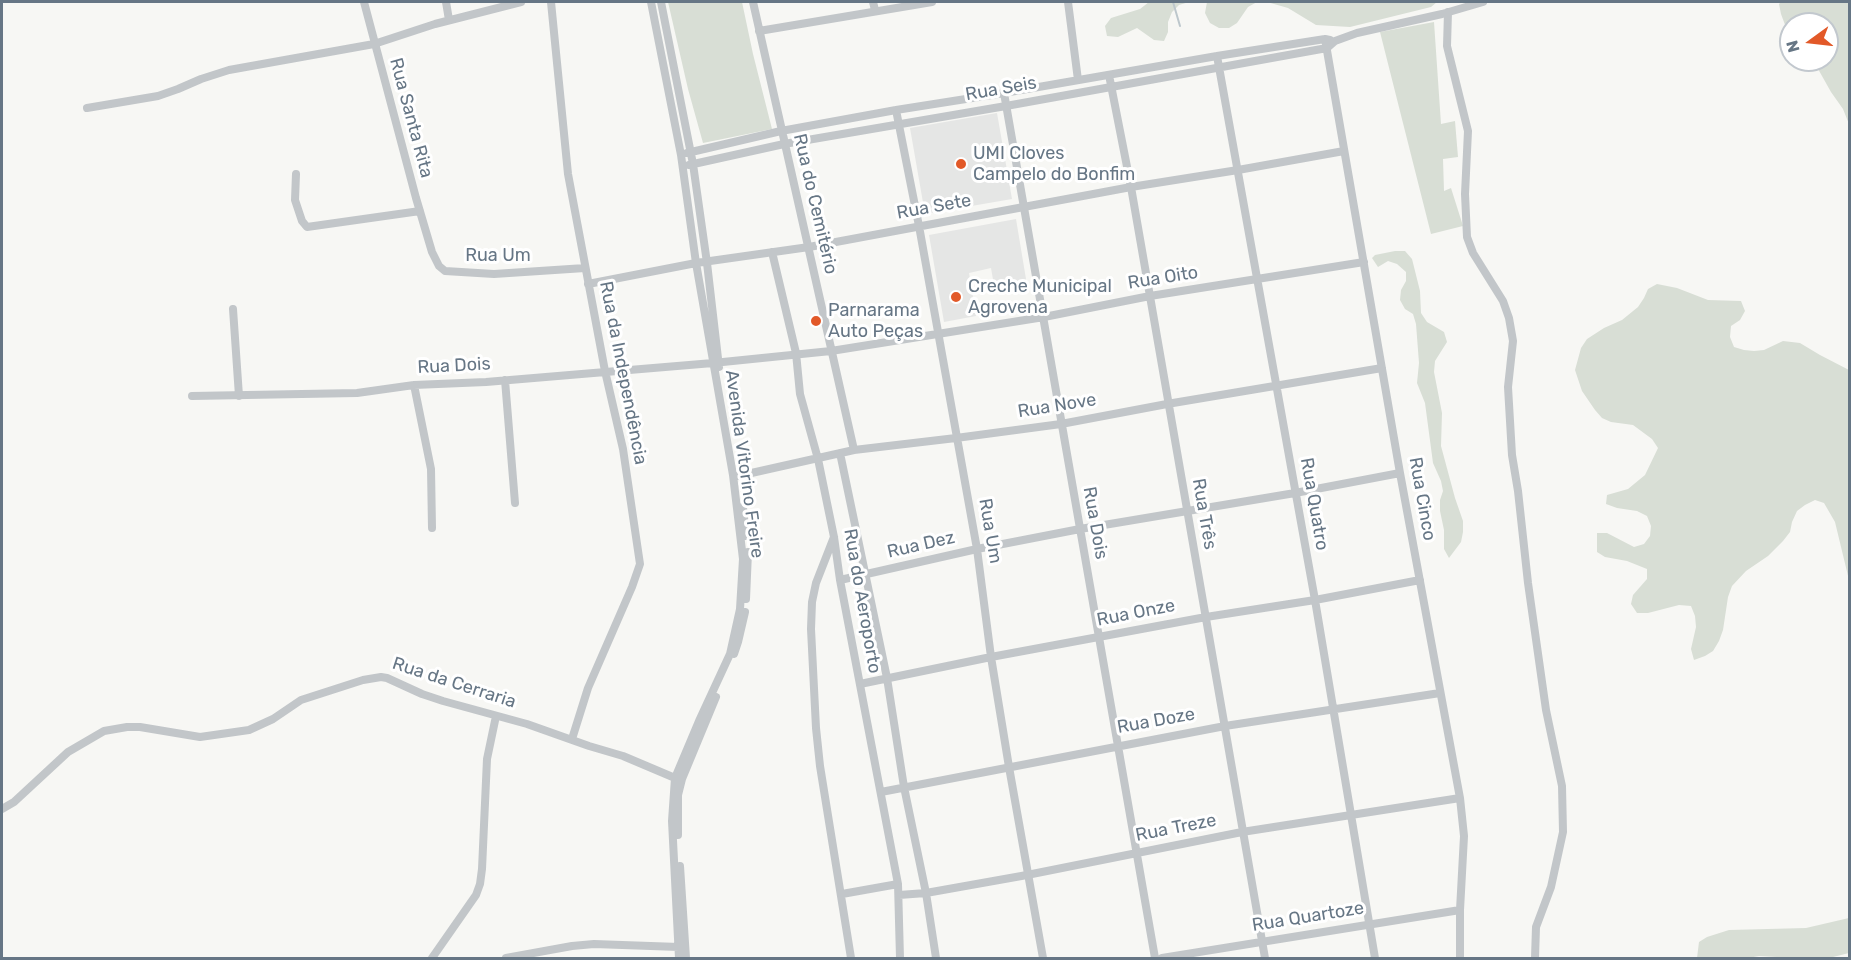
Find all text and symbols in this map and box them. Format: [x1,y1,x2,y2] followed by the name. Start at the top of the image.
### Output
[1779,12,1839,72] north arrow
[1782,38,1804,54] text: N
[385,56,437,180] street label: Rua Santa Rita
[964,72,1038,106] street label: Rua Seis
[788,132,842,276] street label: Rua do Cemitério
[973,143,1135,186] place label: UMI Cloves Campelo do Bonfim
[954,157,968,171] marker: UMI Cloves Campelo do Bonfim
[895,190,973,224] street label: Rua Sete
[465,245,531,267] street label: Rua Um
[1126,262,1200,294] street label: Rua Oito
[968,276,1112,318] place label: Creche Municipal Agrovena
[595,280,651,466] street label: Rua da Independência
[949,290,963,304] marker: Creche Municipal Agrovena
[828,300,923,342] place label: Parnarama Auto Peças
[809,314,823,328] marker: Parnarama Auto Peças
[417,353,491,379] street label: Rua Dois
[720,368,768,560] street label: Avenida Vitorino Freire
[1016,389,1098,423] street label: Rua Nove
[1295,456,1333,552] street label: Rua Quatro
[1404,456,1440,542] street label: Rua Cinco
[1187,477,1221,551] street label: Rua Três
[1078,485,1112,561] street label: Rua Dois
[974,497,1006,565] street label: Rua Um
[839,527,885,675] street label: Rua do Aeroporto
[885,527,957,563] street label: Rua Dez
[1095,595,1177,631] street label: Rua Onze
[389,653,519,713] street label: Rua da Cerraria
[1115,704,1197,738] street label: Rua Doze
[1134,810,1218,846] street label: Rua Treze
[1250,897,1366,937] street label: Rua Quartoze

